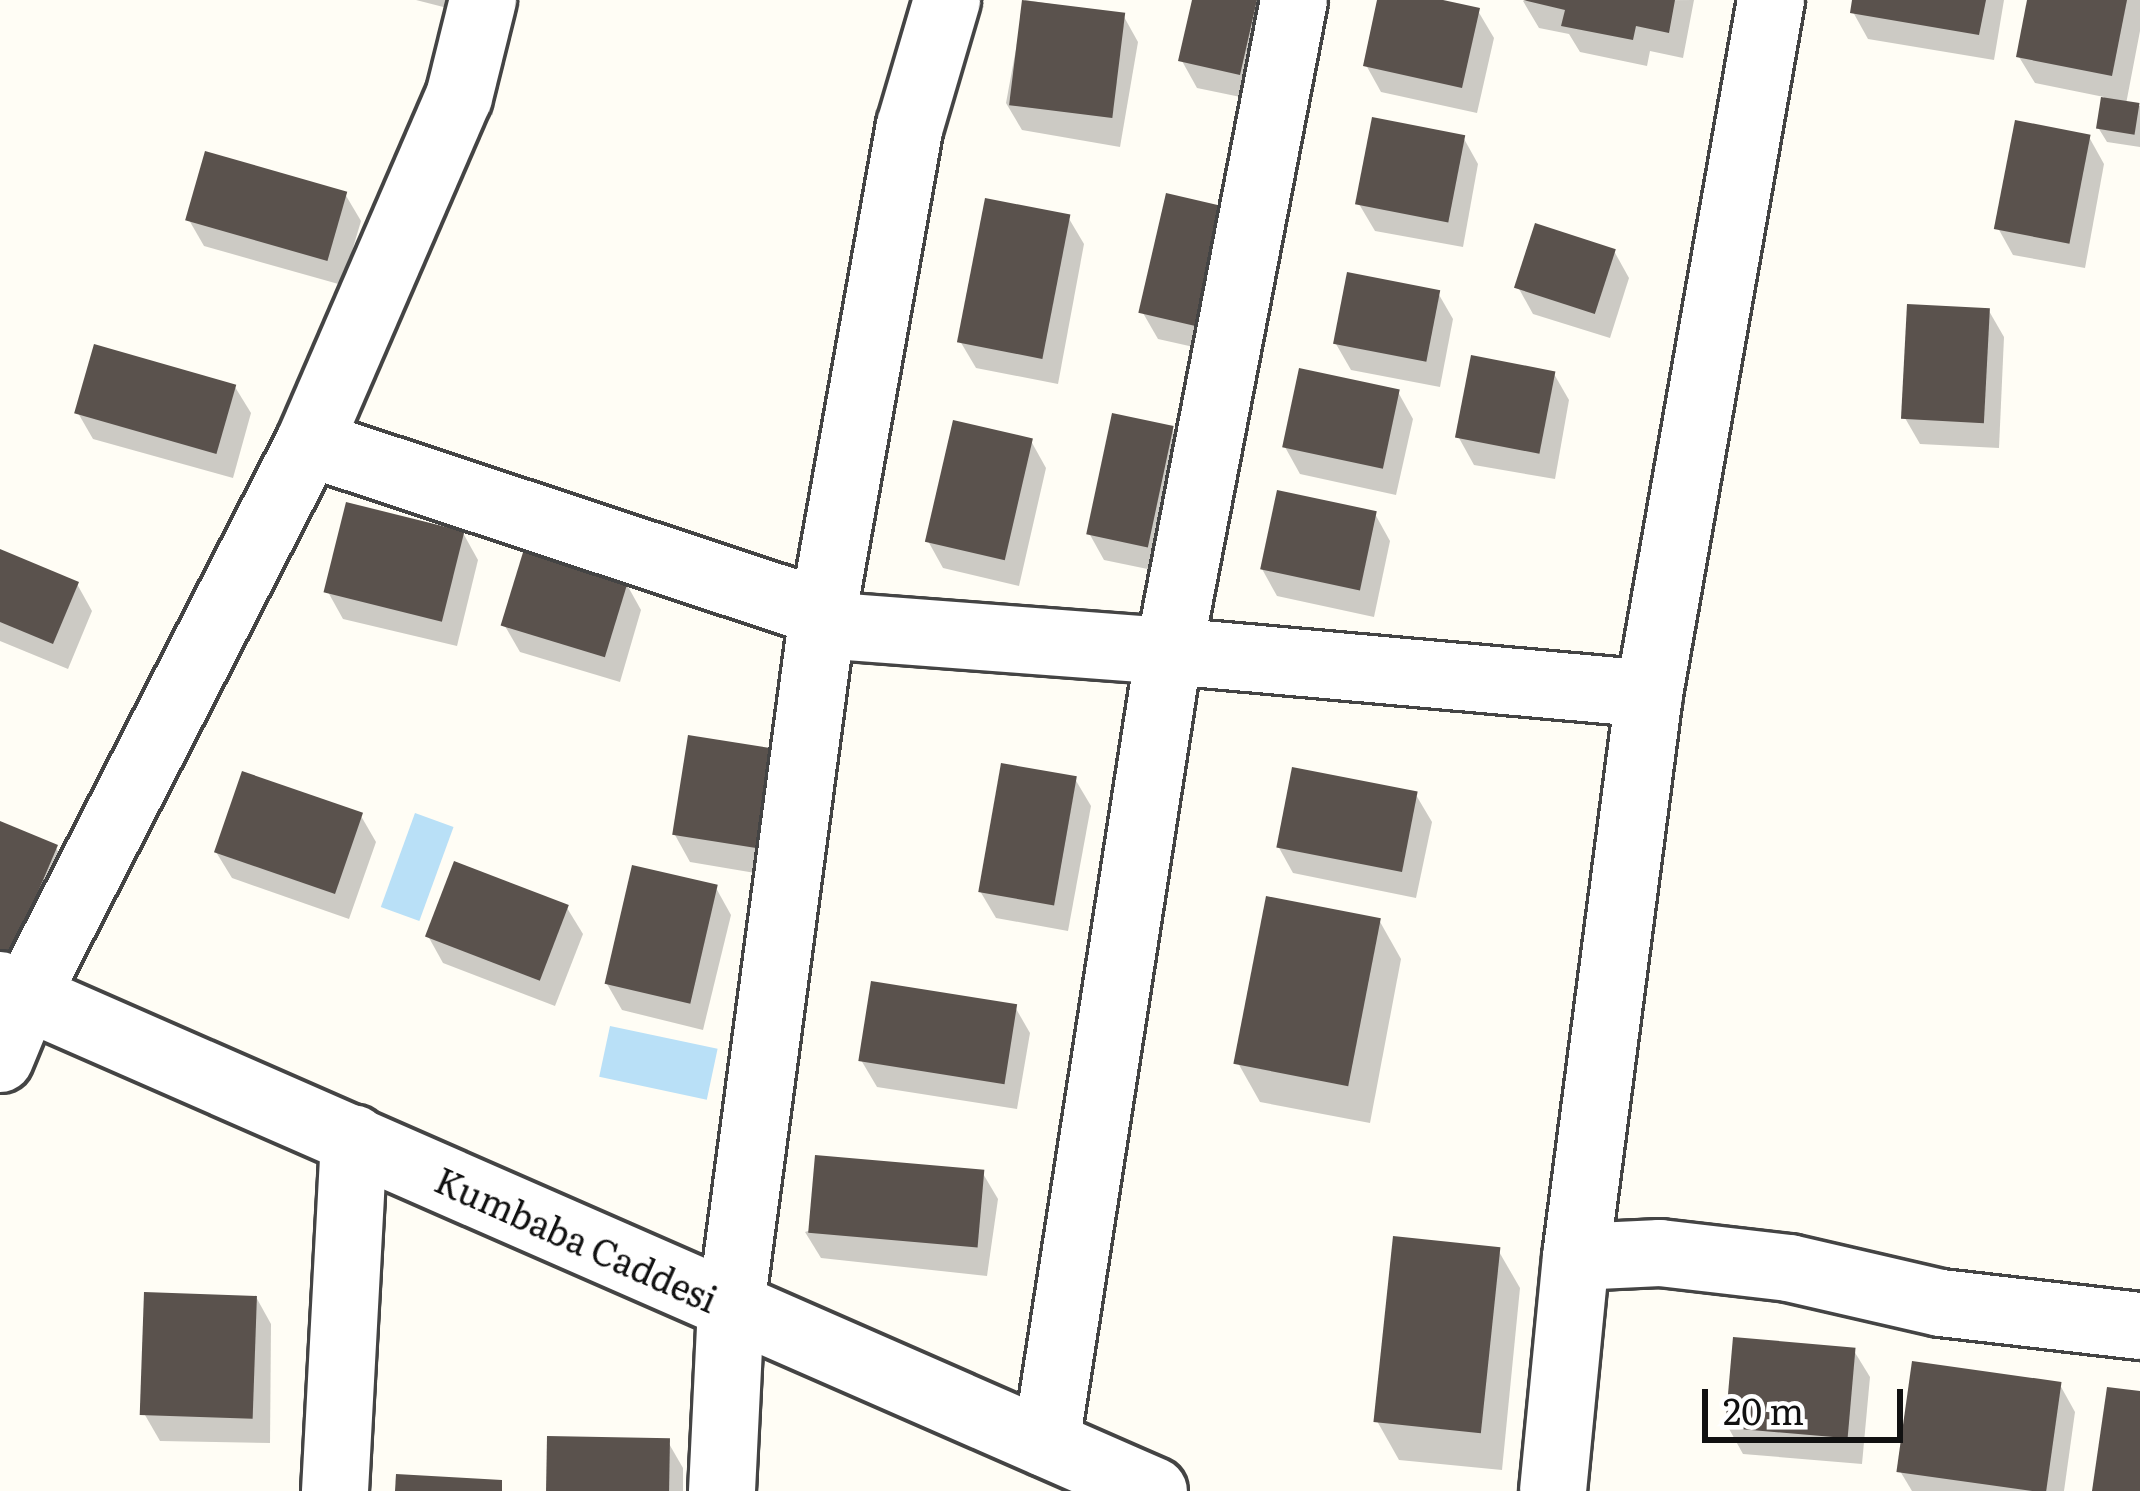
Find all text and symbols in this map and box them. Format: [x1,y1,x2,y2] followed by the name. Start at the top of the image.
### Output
[429,1156,725,1320] street label: Kumbaba Caddesi
[1708,1365,1909,1439] scale bar
[1723,1383,1804,1436] text: 20 m

